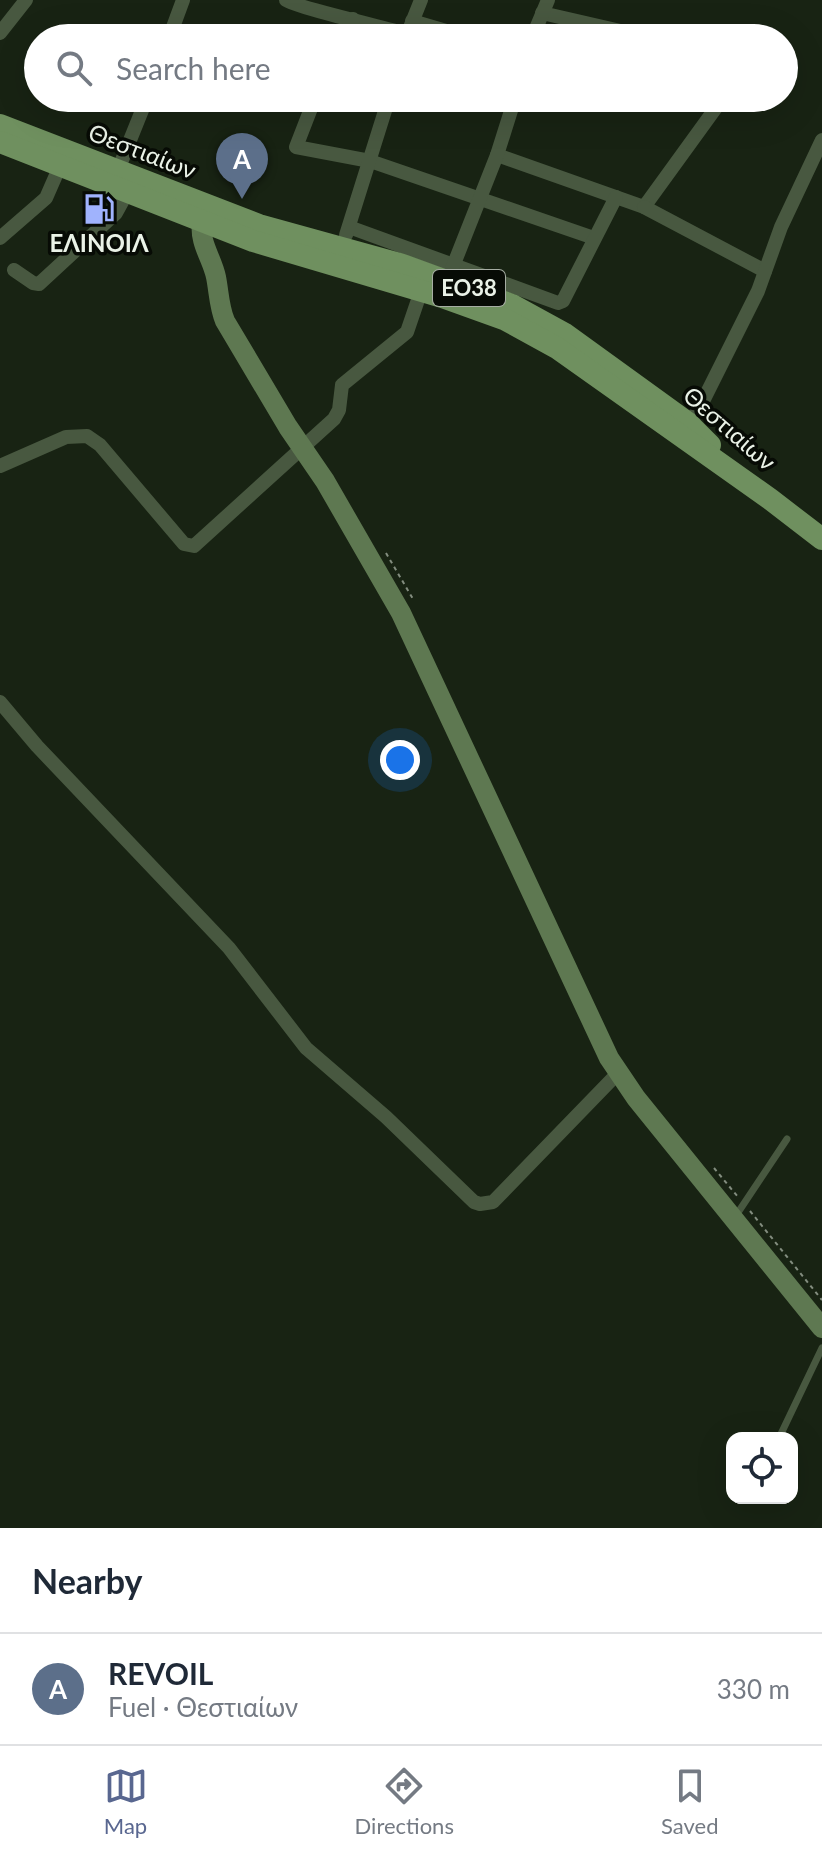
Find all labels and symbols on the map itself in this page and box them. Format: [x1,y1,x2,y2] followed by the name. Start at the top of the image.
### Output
[85,117,200,184] street label: Θεστιαίων
[216,133,268,199] pin: A
[82,192,116,226] fuel station icon: ΕΛΙΝΟΙΛ
[49,228,149,257] place label: ΕΛΙΝΟΙΛ
[433,270,505,306] road number: ΕΟ38
[678,380,782,476] street label: Θεστιαίων
[380,740,420,780] your location

